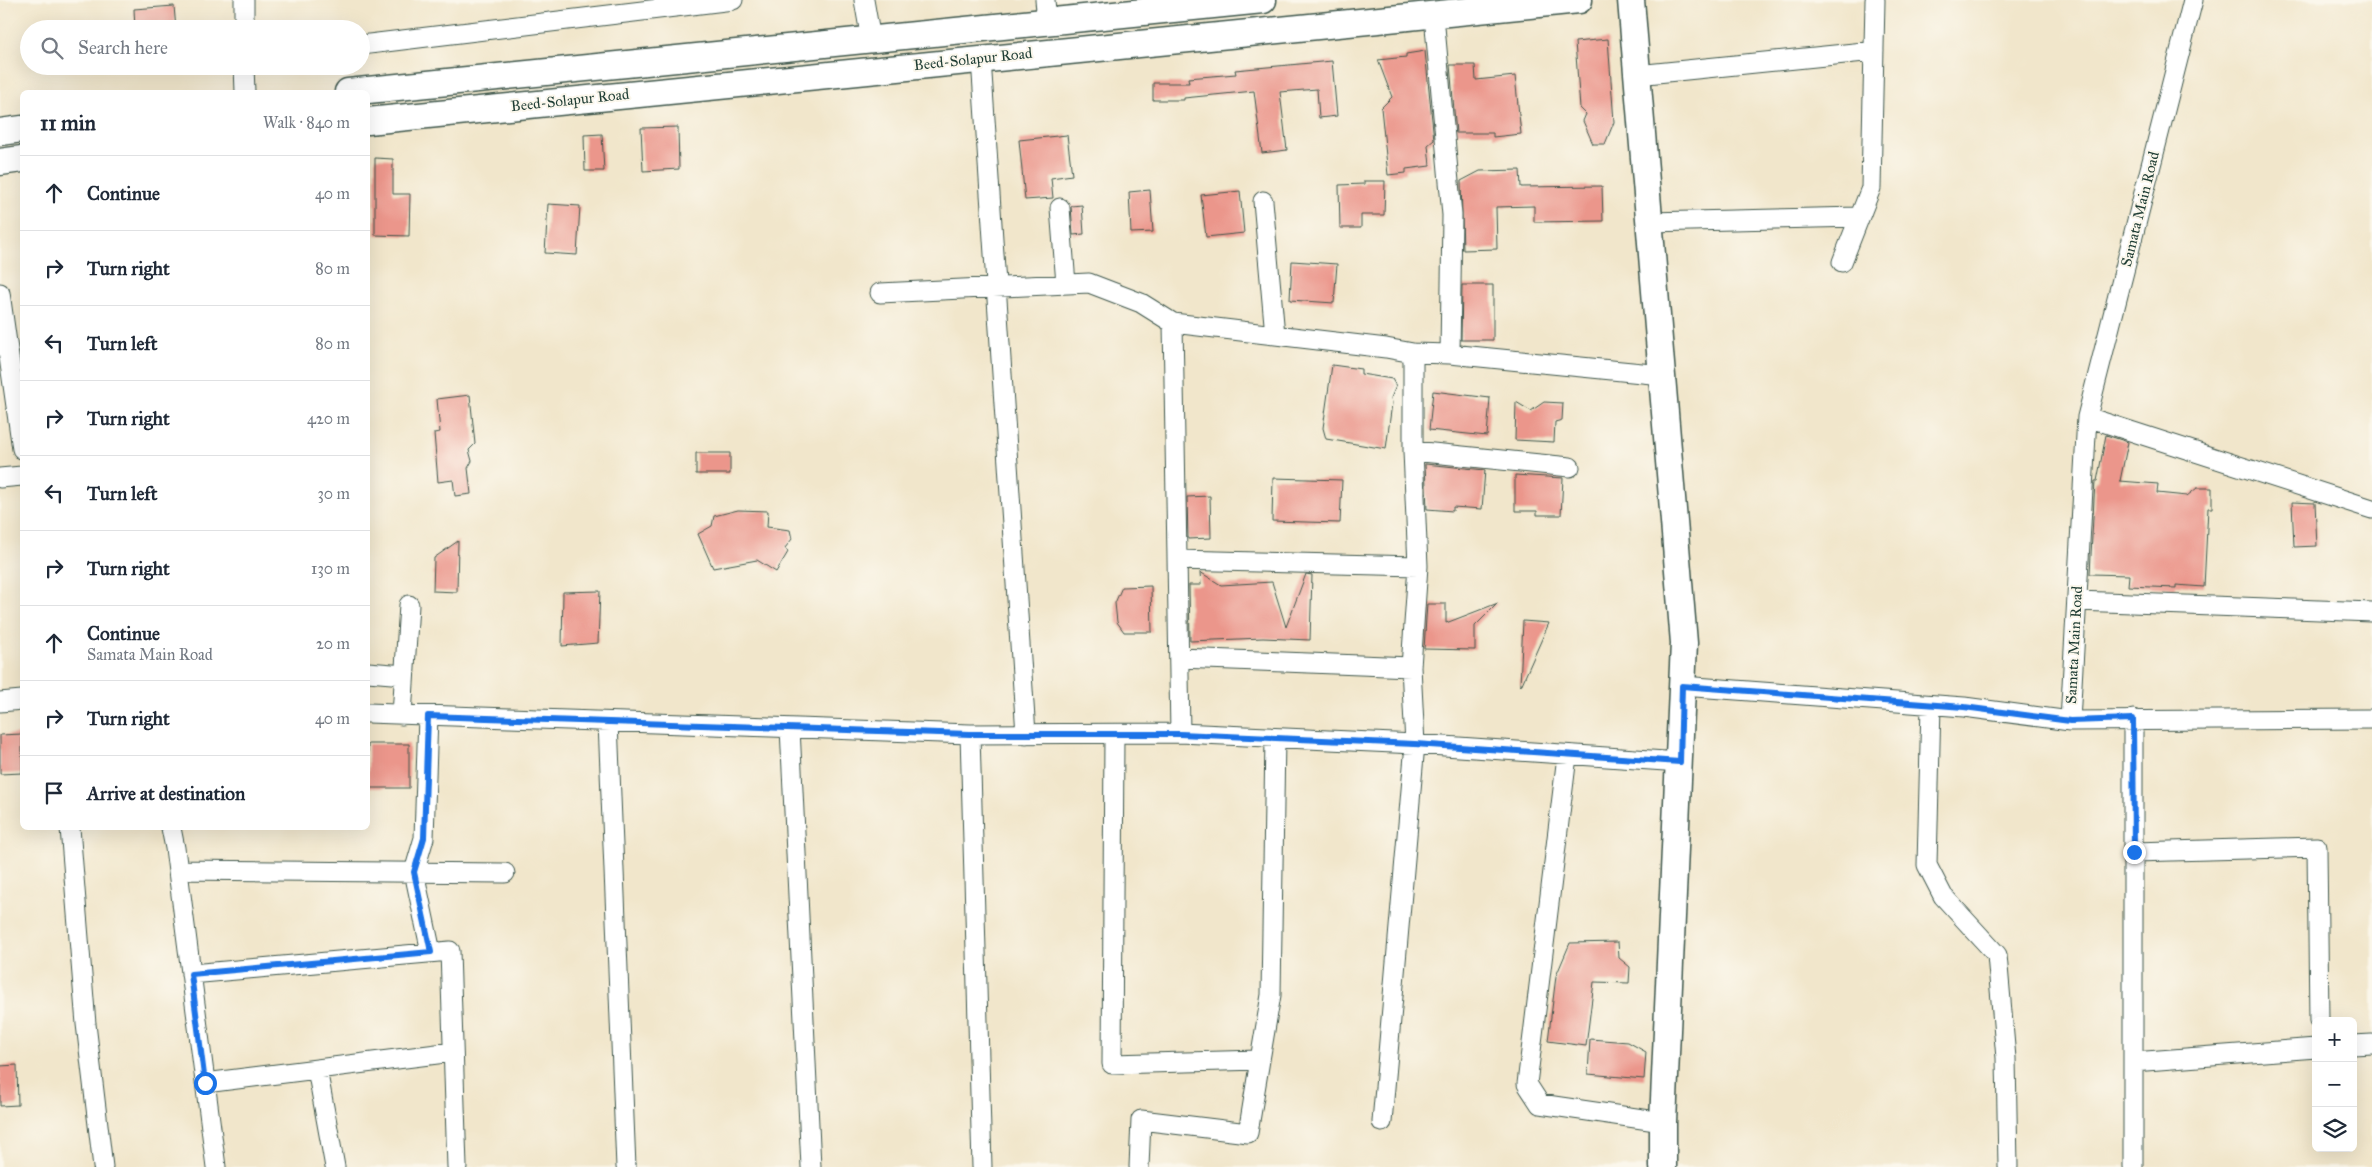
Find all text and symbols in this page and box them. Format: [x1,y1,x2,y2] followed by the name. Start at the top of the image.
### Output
[20,20,370,75] search box
[38,34,66,62] icon: search
[78,36,168,59] text: Search here
[913,44,1034,74] street label: Beed-Solapur Road
[510,85,631,115] street label: Beed-Solapur Road
[40,110,96,136] text: 11 min
[263,113,350,132] text: Walk · 840 m
[2117,149,2163,268] street label: Samata Main Road
[40,179,68,207] icon: ahead
[87,182,160,205] text: Continue
[315,184,350,203] text: 40 m
[40,254,68,282] icon: right
[87,257,170,280] text: Turn right
[315,259,350,278] text: 80 m
[40,329,68,357] icon: left
[87,332,157,355] text: Turn left
[315,334,350,353] text: 80 m
[40,404,68,432] icon: right
[87,407,170,430] text: Turn right
[307,409,350,428] text: 420 m
[40,479,68,507] icon: left
[87,482,157,505] text: Turn left
[317,484,350,503] text: 30 m
[40,554,68,582] icon: right
[87,557,170,580] text: Turn right
[311,559,350,578] text: 130 m
[2062,585,2086,704] street label: Samata Main Road
[87,622,160,645] text: Continue
[40,629,68,657] icon: ahead
[316,634,350,653] text: 20 m
[87,645,213,664] text: Samata Main Road
[40,704,68,732] icon: right
[87,707,170,730] text: Turn right
[315,709,350,728] text: 40 m
[40,779,68,807] icon: arrive
[87,782,245,805] text: Arrive at destination
[2123,841,2146,864] route end
[2312,1017,2357,1152] map controls
[2312,1017,2357,1062] button: +
[2312,1062,2357,1107] button: −
[194,1072,217,1095] route start
[2312,1107,2357,1152] button: layers

